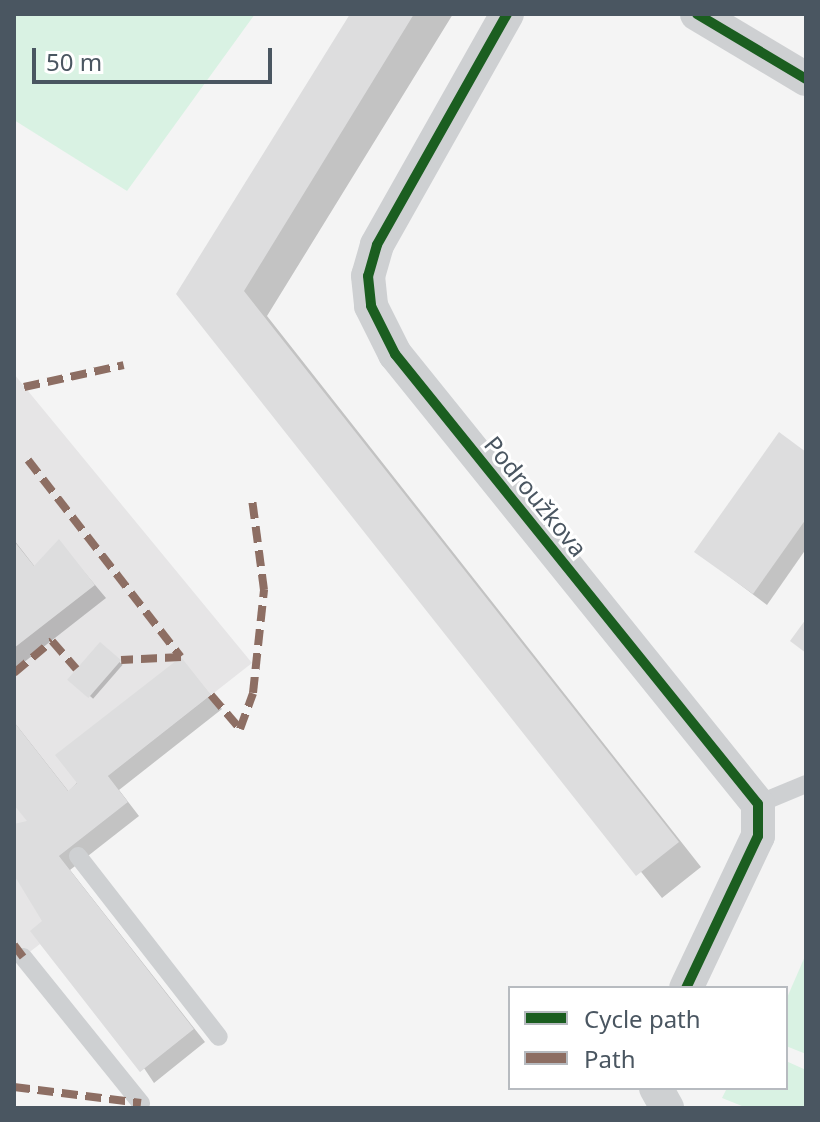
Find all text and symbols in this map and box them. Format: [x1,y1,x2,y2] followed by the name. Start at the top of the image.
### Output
[36,32,276,82] scale bar
[46,45,102,78] text: 50 m
[479,430,593,562] street label: Podroužkova
[508,986,788,1090] legend
[584,1002,701,1035] text: Cycle path
[584,1042,635,1075] text: Path

